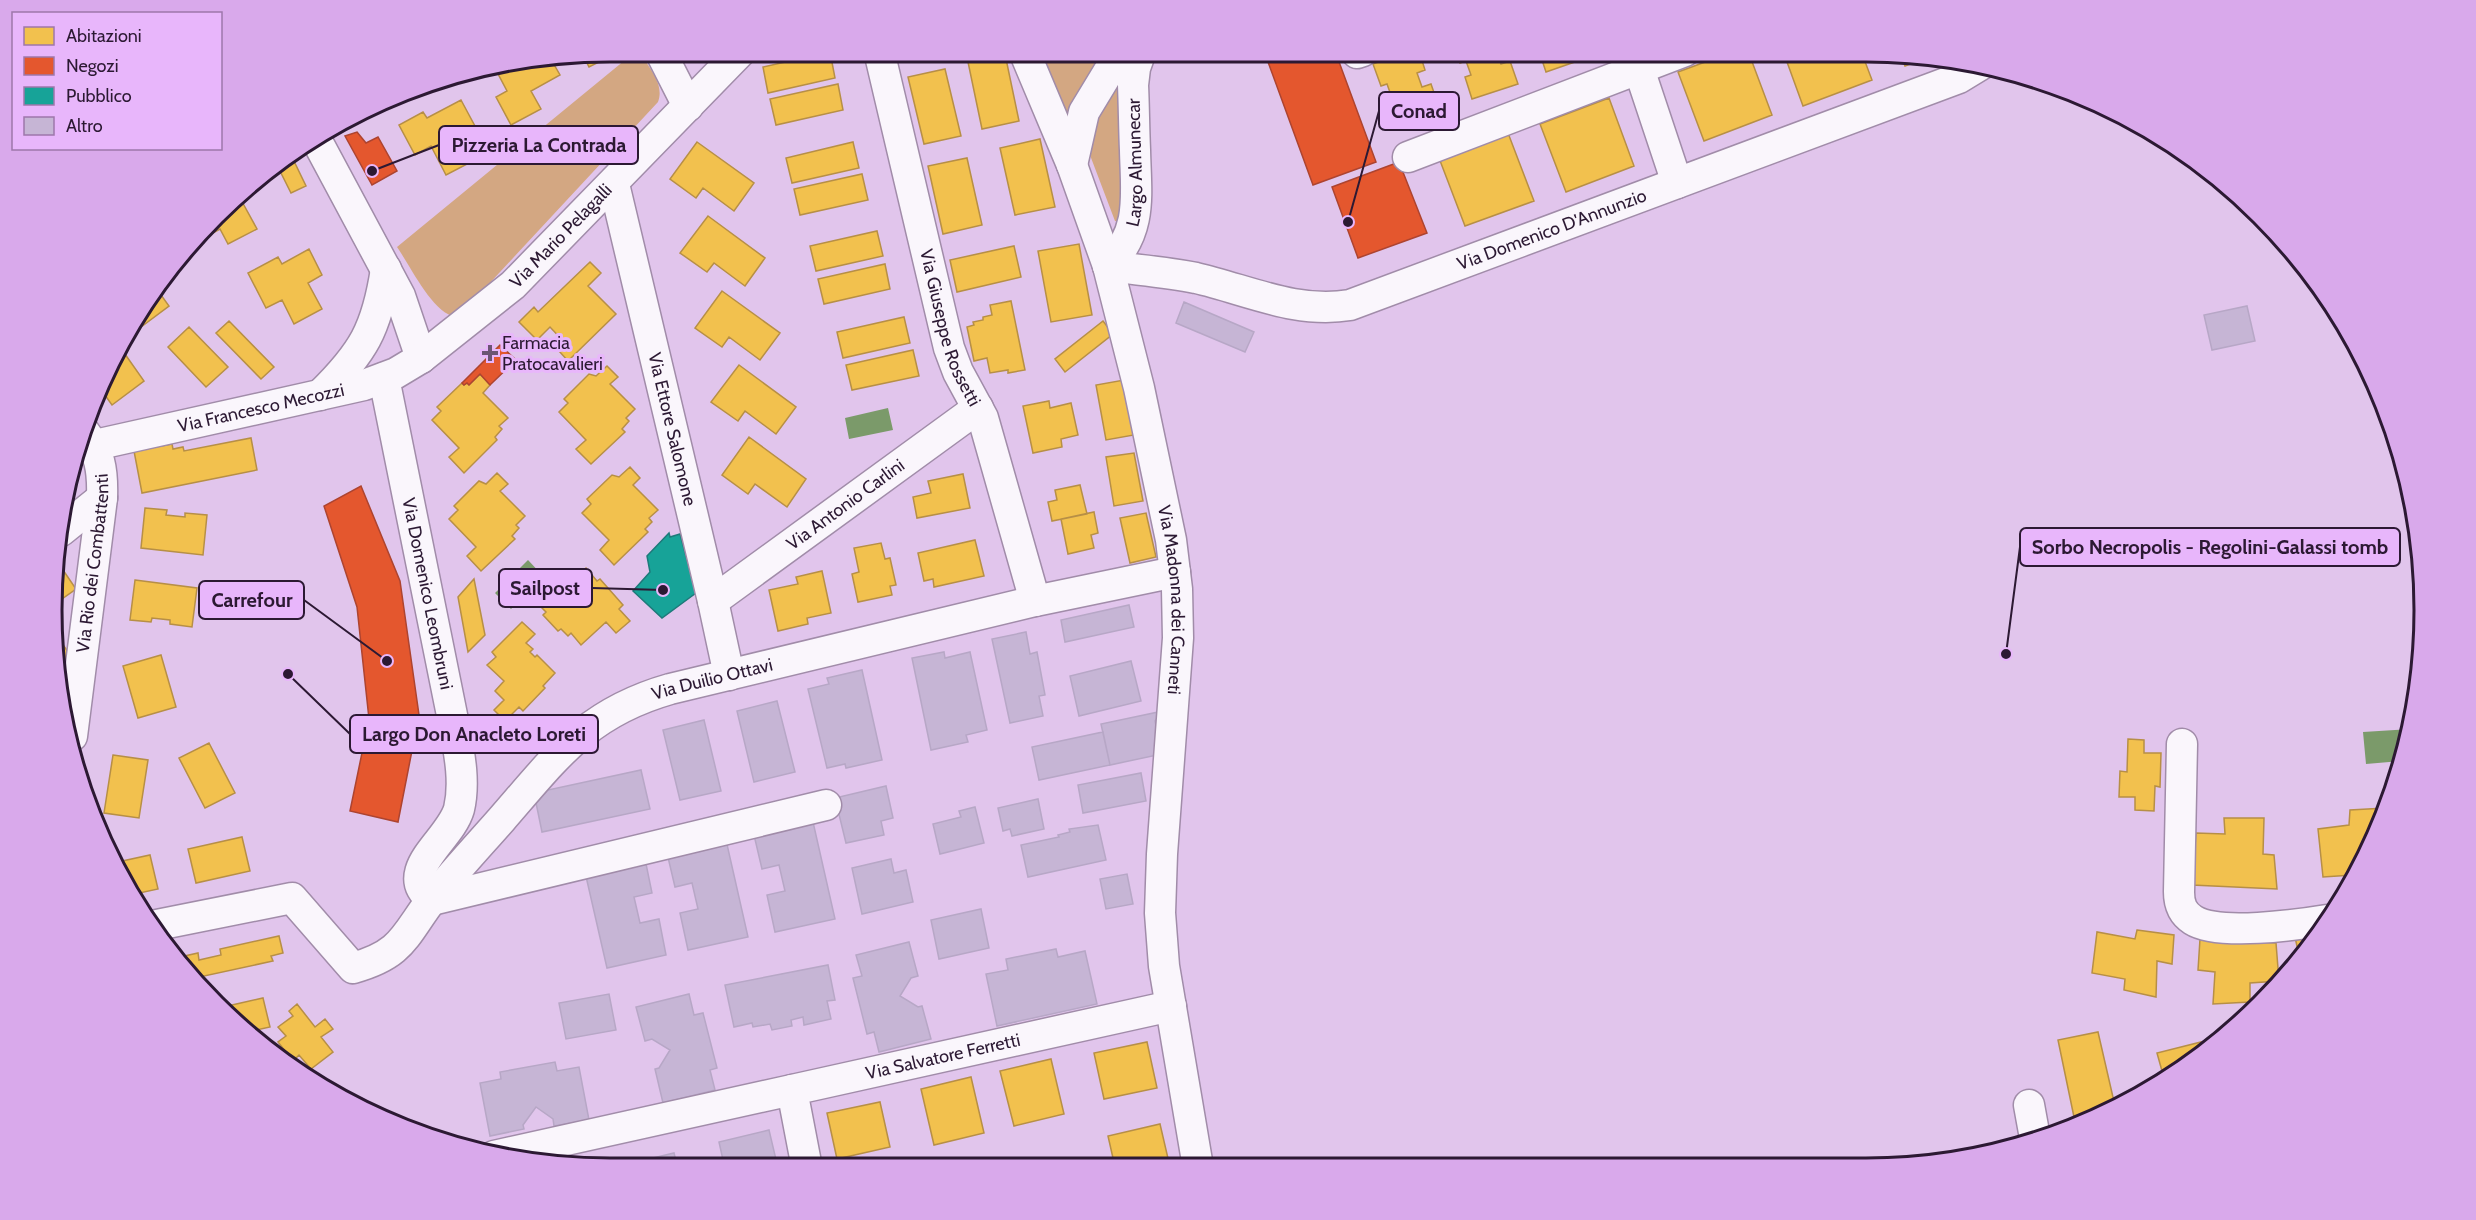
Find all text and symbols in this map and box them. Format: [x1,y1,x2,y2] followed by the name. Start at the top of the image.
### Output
[12,12,222,150] legend
[66,25,142,47] text: Abitazioni
[66,55,119,77] text: Negozi
[66,85,132,107] text: Pubblico
[1379,92,1459,130] callout: Conad
[1121,98,1147,229] street label: Largo Almunecar
[1391,99,1447,123] text: Conad
[66,115,103,137] text: Altro
[439,126,638,164] callout: Pizzeria La Contrada
[452,133,627,157] text: Pizzeria La Contrada
[505,179,617,293] street label: Via Mario Pelagalli
[1454,184,1650,275] street label: Via Domenico D'Annunzio
[915,247,985,410] street label: Via Giuseppe Rossetti
[502,332,603,375] place label: Farmacia Pratocavalieri
[483,346,497,360] marker: Farmacia Pratocavalieri
[643,350,701,508] street label: Via Ettore Salomone
[176,379,346,437] street label: Via Francesco Mecozzi
[782,454,909,555] street label: Via Antonio Carlini
[72,473,113,654] street label: Via Rio dei Combattenti
[397,496,458,691] street label: Via Domenico Leombruni
[1153,503,1189,695] street label: Via Madonna dei Canneti
[2020,528,2400,566] callout: Sorbo Necropolis - Regolini-Galassi tomb
[2032,535,2388,559] text: Sorbo Necropolis - Regolini-Galassi tomb
[499,569,592,607] callout: Sailpost
[510,576,580,600] text: Sailpost
[199,581,304,619] callout: Carrefour
[211,588,293,612] text: Carrefour
[649,654,775,705] street label: Via Duilio Ottavi
[350,715,598,753] callout: Largo Don Anacleto Loreti
[362,722,586,746] text: Largo Don Anacleto Loreti
[864,1029,1022,1084] street label: Via Salvatore Ferretti

